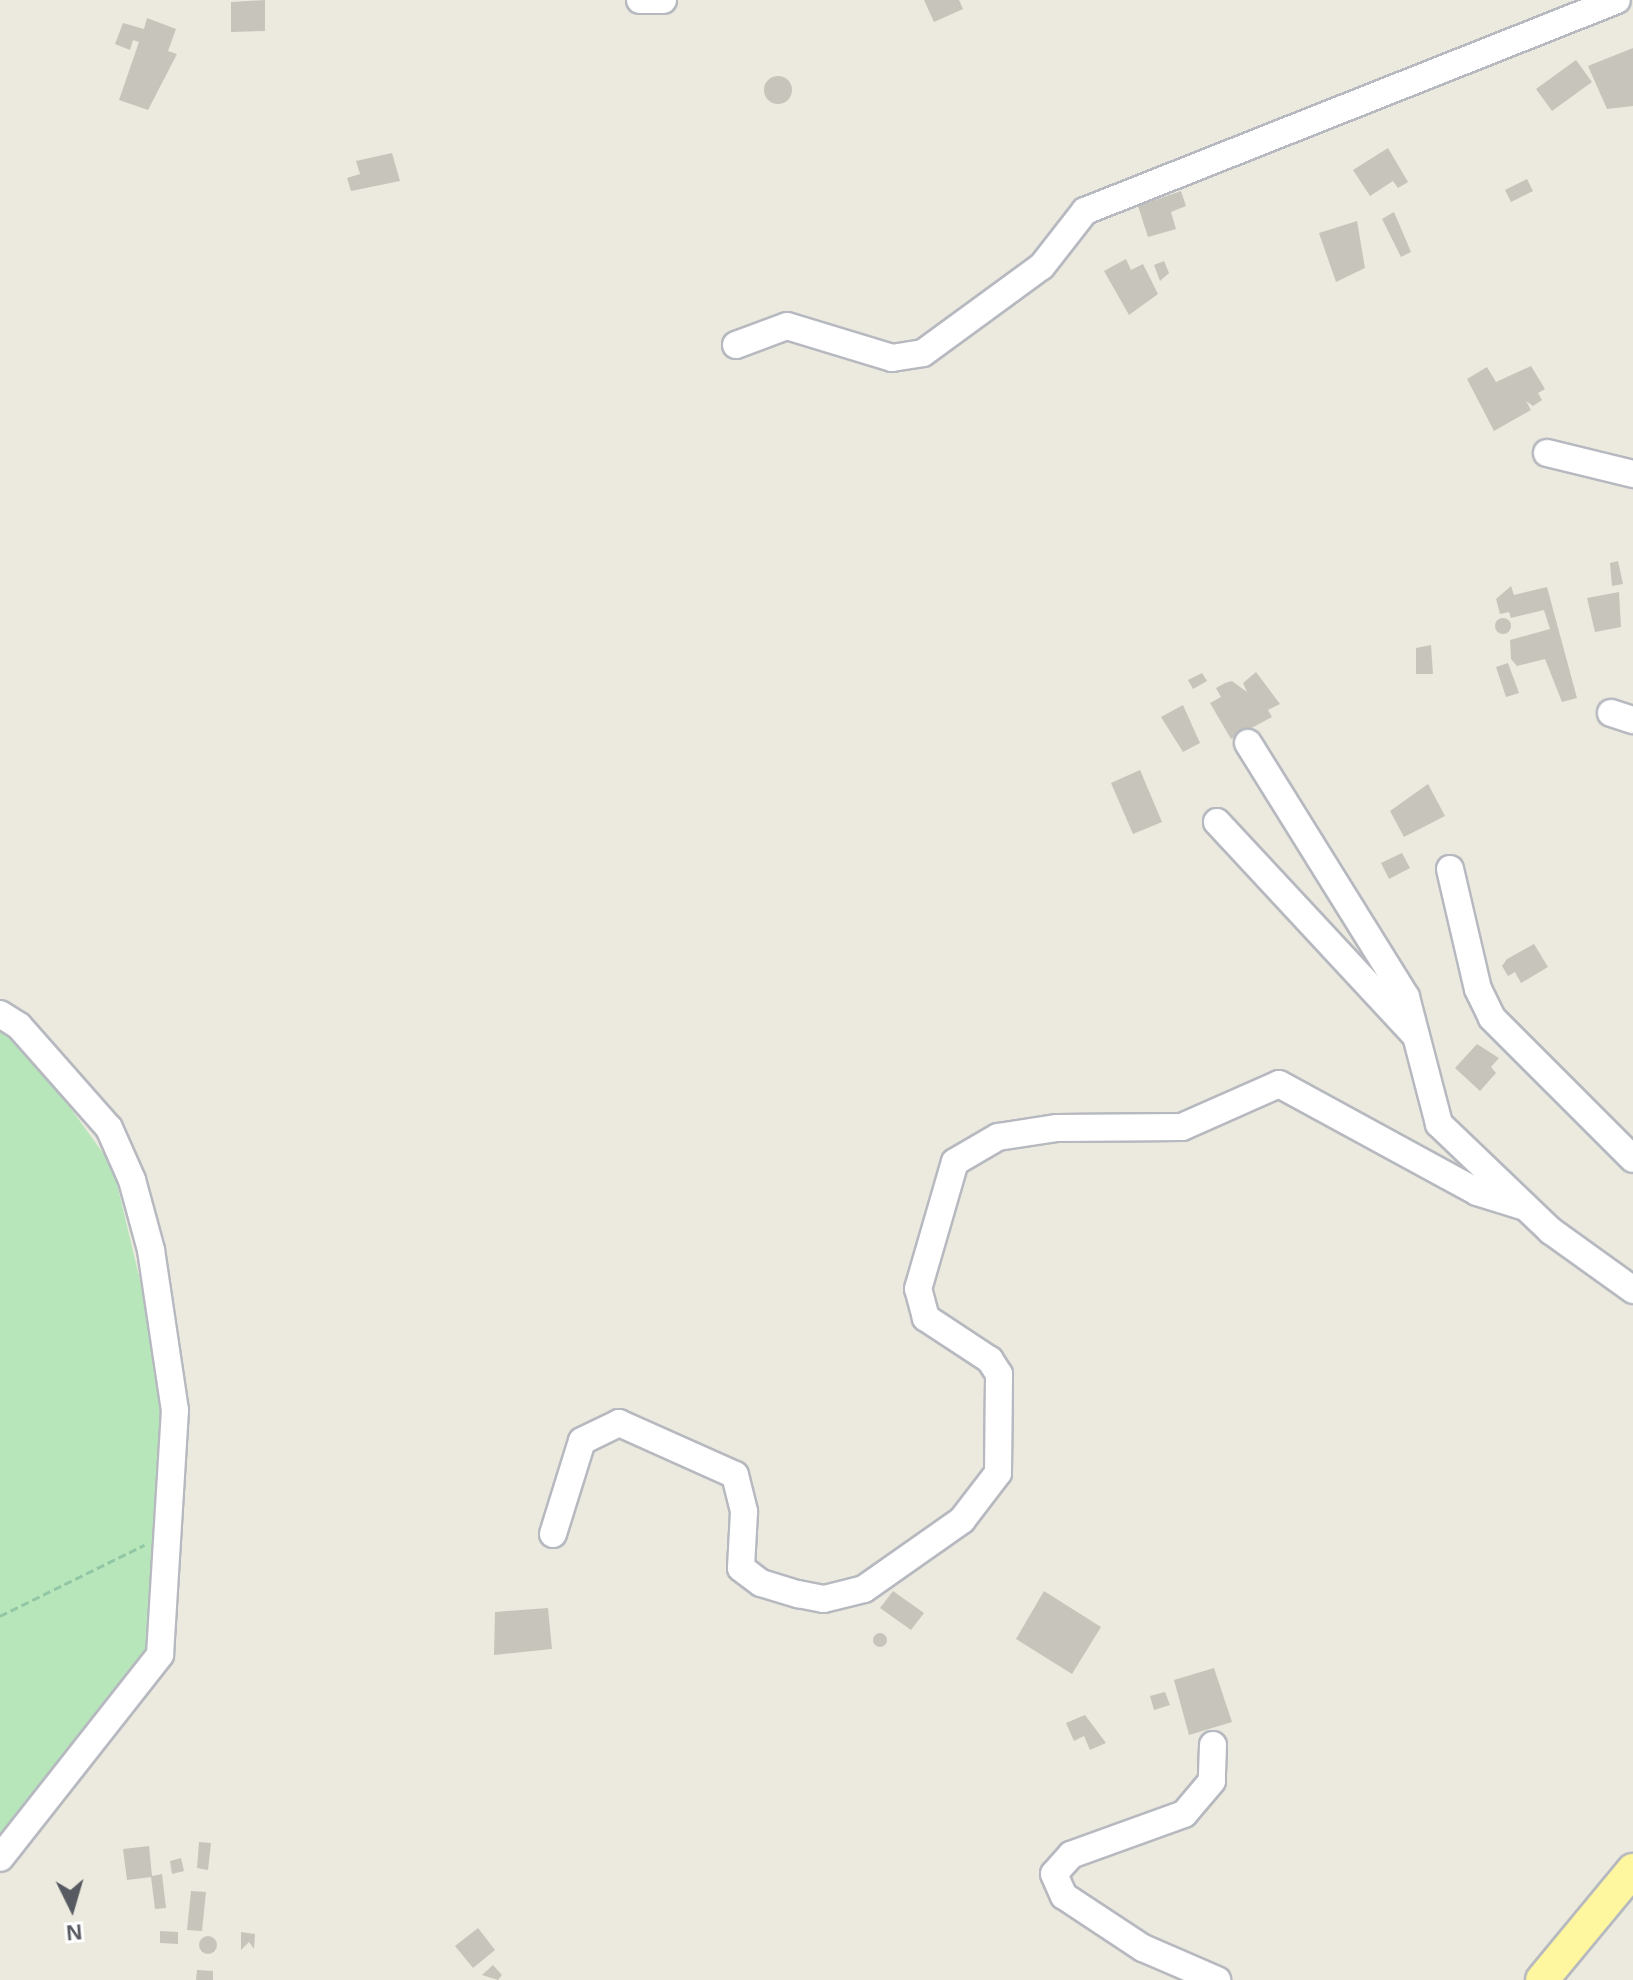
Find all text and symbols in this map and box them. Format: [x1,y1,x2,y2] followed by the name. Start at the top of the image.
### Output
[32,1868,112,1948] north arrow
[65,1919,83,1946] text: N

